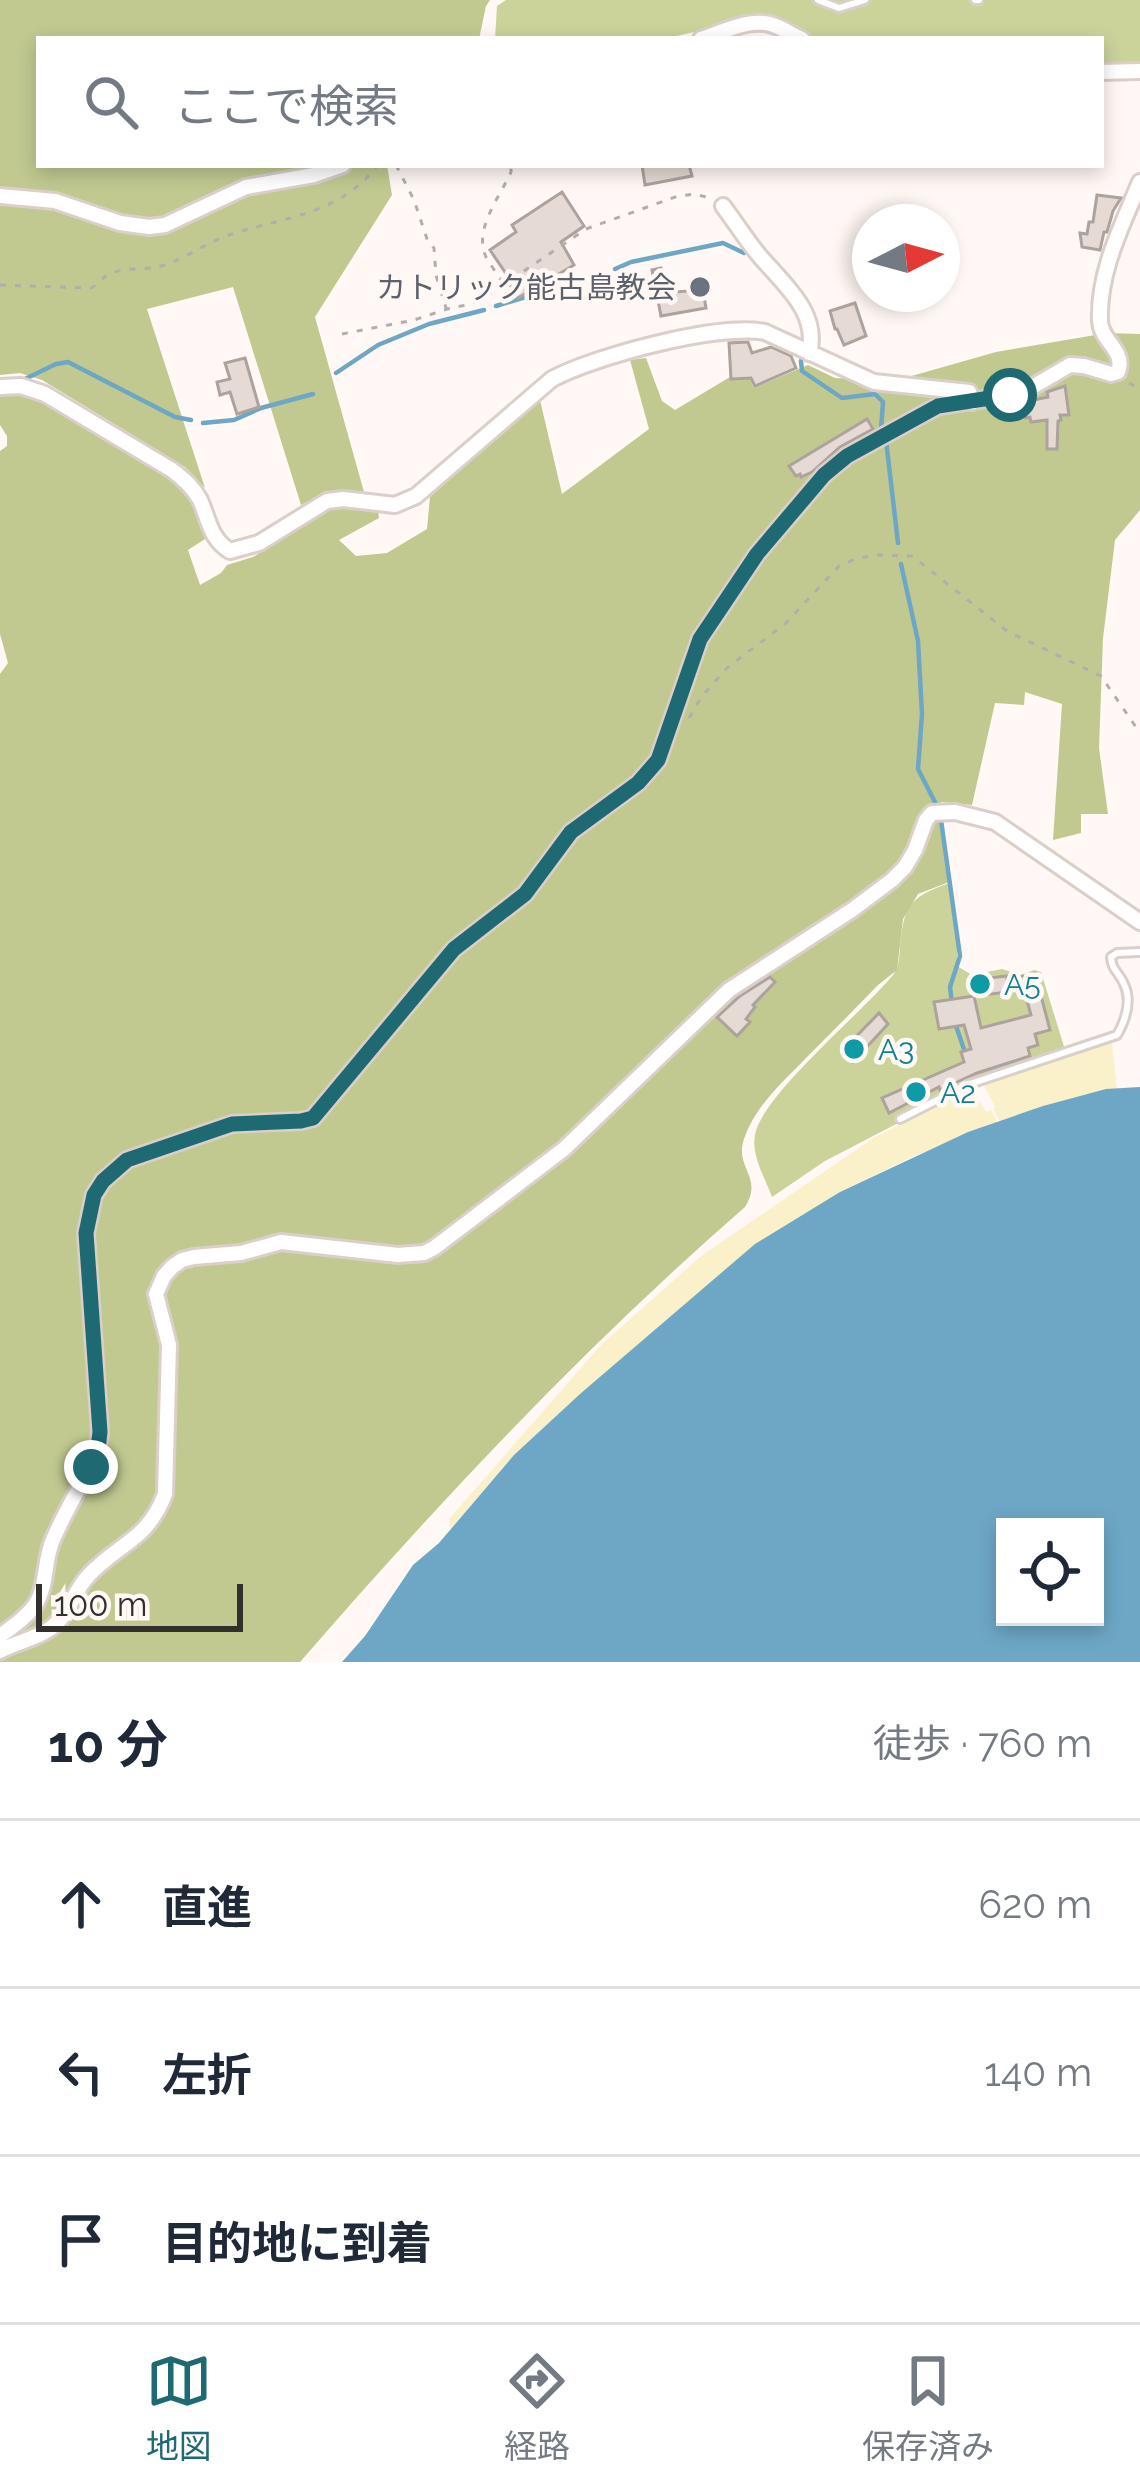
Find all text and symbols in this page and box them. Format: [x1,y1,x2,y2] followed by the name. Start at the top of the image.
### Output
[36,36,1104,168] search box
[78,69,144,135] icon: search
[174,80,399,133] text: ここで検索
[852,204,960,312] north arrow
[376,270,676,305] place label: カトリック能古島教会
[687,274,713,300] marker: カトリック能古島教会
[983,368,1037,422] route start
[1004,967,1041,1002] place label: A5
[967,971,993,997] marker: A5
[878,1032,914,1067] place label: A3
[841,1036,867,1062] marker: A3
[940,1075,976,1110] place label: A2
[903,1079,929,1105] marker: A2
[64,1440,118,1494] route end
[996,1518,1104,1626] map controls
[996,1518,1104,1626] button: locate
[36,1578,243,1631] scale bar
[54,1585,147,1624] text: 100 m
[48,1714,168,1774] text: 10 分
[873,1720,1092,1766] text: 徒歩 · 760 m
[48,1871,114,1937] icon: ahead
[162,1881,252,1934] text: 直進
[979,1881,1092,1927] text: 620 m
[48,2039,114,2105] icon: left
[162,2049,252,2102] text: 左折
[984,2049,1092,2095] text: 140 m
[48,2207,114,2273] icon: arrive
[162,2217,432,2270] text: 目的地に到着
[146,2348,212,2468] tab: 地図
[504,2348,570,2468] tab: 経路
[862,2348,994,2468] tab: 保存済み

